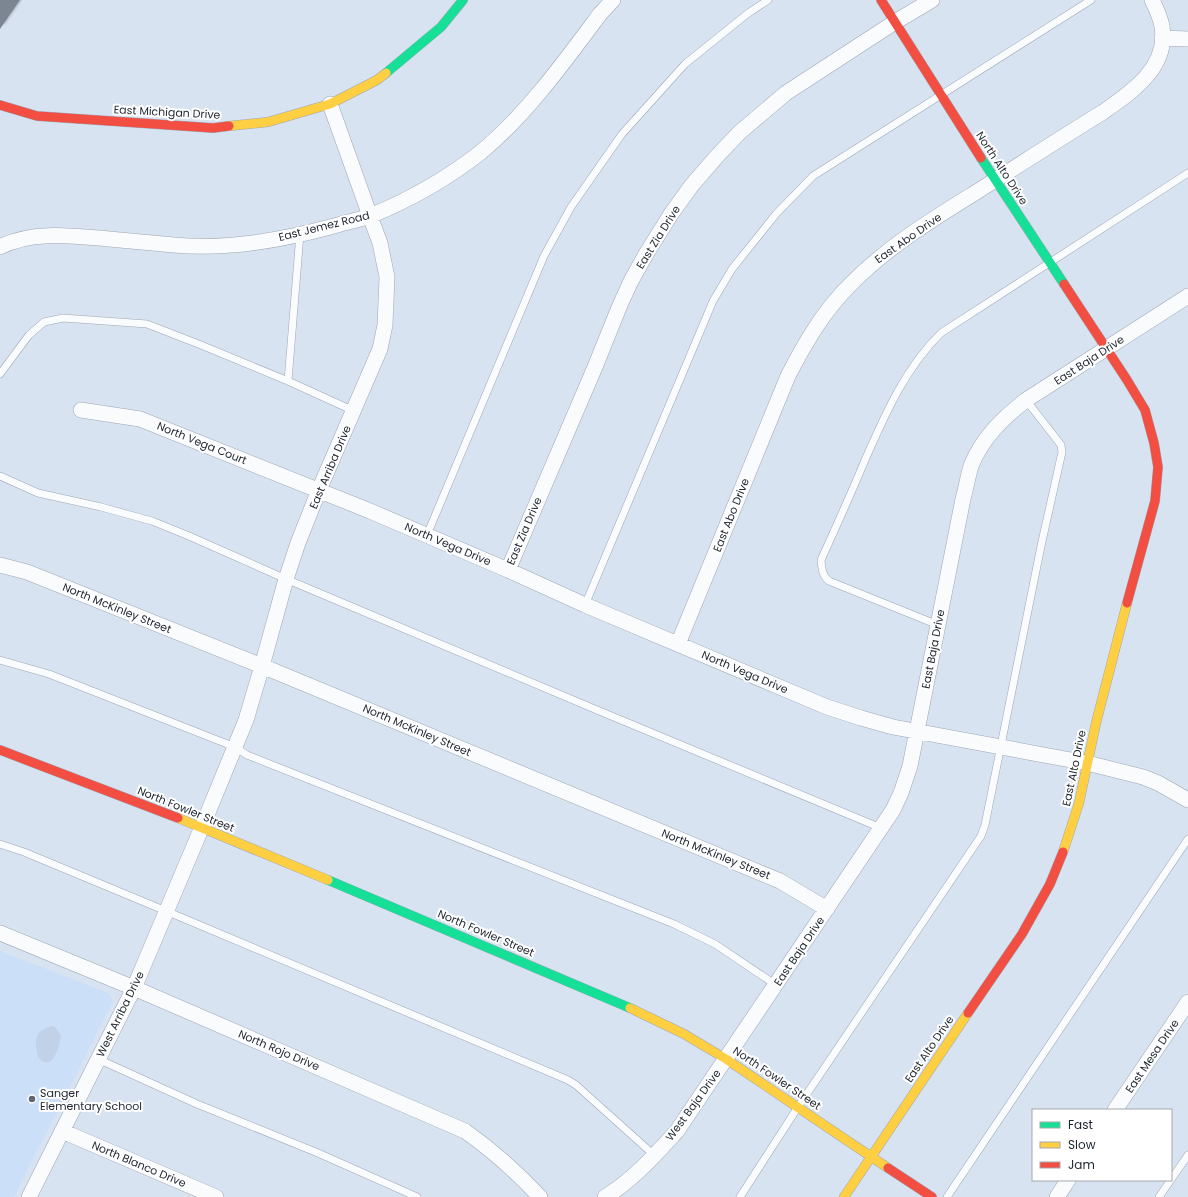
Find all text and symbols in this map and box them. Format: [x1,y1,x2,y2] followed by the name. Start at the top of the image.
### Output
[113,101,221,123] street label: East Michigan Drive
[972,128,1032,208] street label: North Alto Drive
[632,202,684,272] street label: East Zia Drive
[277,207,371,245] street label: East Jemez Road
[871,209,945,267] street label: East Abo Drive
[1051,331,1127,389] street label: East Baja Drive
[155,418,249,468] street label: North Vega Court
[305,423,355,511] street label: East Arriba Drive
[709,476,753,554] street label: East Abo Drive
[502,494,546,567] street label: East Zia Drive
[402,519,494,570] street label: North Vega Drive
[60,579,174,637] street label: North McKinley Street
[917,608,949,690] street label: East Baja Drive
[699,647,791,698] street label: North Vega Drive
[360,700,474,760] street label: North McKinley Street
[1058,728,1090,808] street label: East Alto Drive
[135,782,237,836] street label: North Fowler Street
[659,825,773,883] street label: North McKinley Street
[435,905,537,961] street label: North Fowler Street
[770,913,828,989] street label: East Baja Drive
[92,968,148,1060] street label: West Arriba Drive
[901,1012,957,1086] street label: East Alto Drive
[1121,1016,1183,1096] street label: East Mesa Drive
[236,1026,322,1074] street label: North Rojo Drive
[730,1043,824,1113] street label: North Fowler Street
[662,1066,725,1144] street label: West Baja Drive
[40,1085,142,1114] place label: Sanger Elementary School
[27,1094,37,1104] marker: Sanger Elementary School
[1032,1109,1172,1181] legend
[1068,1116,1093,1133] text: Fast
[1068,1136,1096,1153] text: Slow
[89,1137,189,1191] street label: North Blanco Drive
[1068,1156,1095,1173] text: Jam

